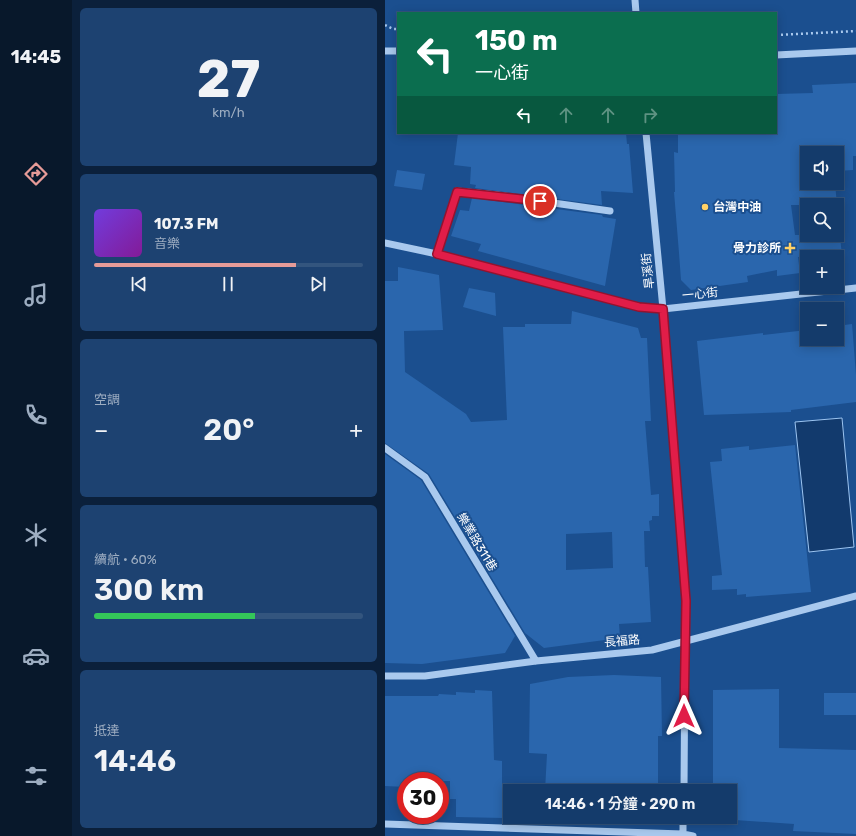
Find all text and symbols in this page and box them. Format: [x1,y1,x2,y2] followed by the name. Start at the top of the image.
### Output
[475,24,558,57] text: 150 m
[409,28,461,80] icon: left
[11,46,61,68] text: 14:45
[197,48,260,110] text: 27
[475,62,529,84] text: 一心街
[513,104,535,126] icon: left
[555,104,577,126] icon: ahead
[597,104,619,126] icon: ahead
[639,104,661,126] icon: right
[212,105,245,120] text: km/h
[800,146,844,346] map controls
[800,146,844,190] button: sound
[22,160,50,188] icon: directions
[523,184,557,218] pin
[529,190,551,212] icon: arrive
[800,198,844,242] button: search
[713,200,761,214] place label: 台灣中油
[700,202,710,212] marker: 台灣中油
[154,215,218,233] text: 107.3 FM
[154,236,180,251] text: 音樂
[733,241,781,255] place label: 骨力診所
[784,242,796,254] marker: 骨力診所
[800,250,844,294] button: +
[639,252,657,290] street label: 旱溪街
[128,273,150,295] icon: previous
[217,273,239,295] icon: pause
[307,273,329,295] icon: next
[22,281,50,309] icon: music
[681,285,719,303] street label: 一心街
[800,302,844,346] button: −
[94,392,120,407] text: 空調
[22,401,50,429] icon: phone
[203,412,254,448] text: 20°
[94,417,108,444] text: −
[349,417,363,444] text: +
[454,510,500,574] street label: 樂業路311巷
[22,521,50,549] icon: climate
[94,552,157,567] text: 續航 · 60%
[94,572,204,608] text: 300 km
[603,632,641,650] street label: 長福路
[22,642,50,670] icon: car
[663,695,705,737] position arrow
[94,723,120,738] text: 抵達
[94,743,176,779] text: 14:46
[22,762,50,790] icon: filters
[397,772,449,824] speed limit sign: 30
[545,795,695,813] text: 14:46 · 1 分鐘 · 290 m

